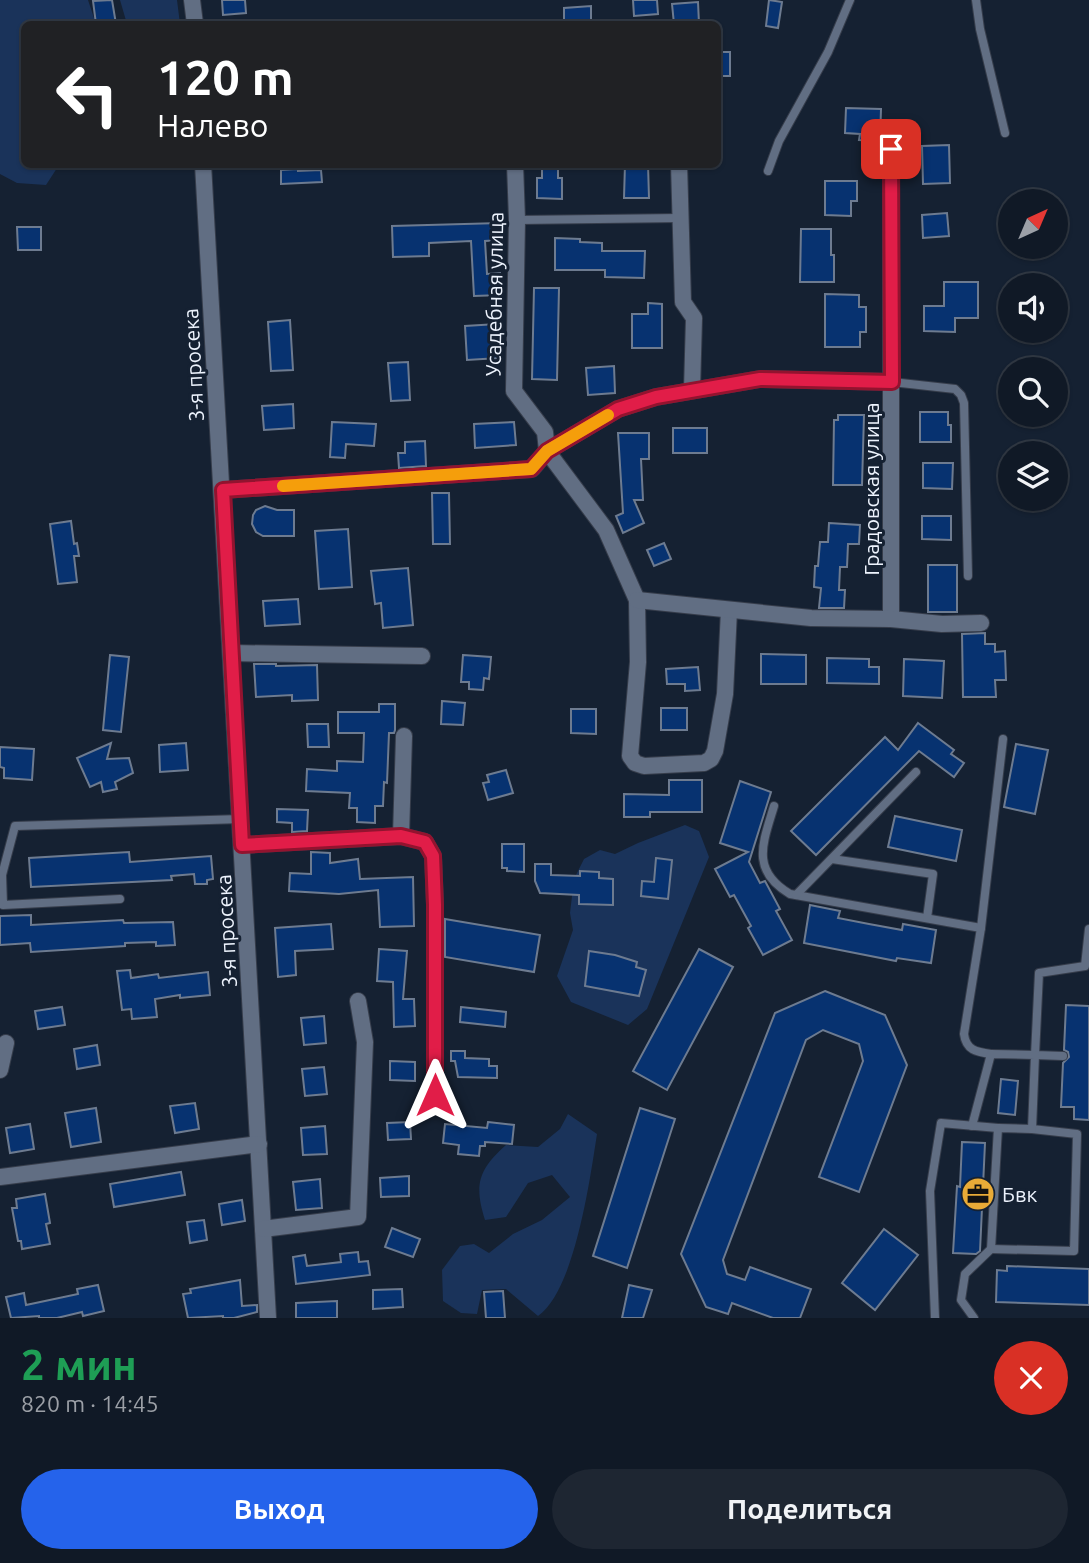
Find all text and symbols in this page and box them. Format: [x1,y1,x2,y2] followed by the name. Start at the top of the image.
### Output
[42,49,133,140] icon: left
[157,49,294,104] text: 120 m
[157,107,269,143] text: Налево
[861,119,921,179] pin
[872,130,910,168] icon: arrive
[998,189,1068,259] north arrow
[998,189,1068,511] map controls
[481,211,507,377] street label: Усадебная улица
[998,273,1068,343] button: sound
[178,308,208,422] street label: 3-я просека
[998,357,1068,427] button: search
[859,403,883,575] street label: Градовская улица
[998,441,1068,511] button: layers
[211,874,241,988] street label: 3-я просека
[398,1058,472,1132] position arrow
[959,1175,997,1213] office icon: Бвк
[1002,1182,1038,1206] place label: Бвк
[21,1341,137,1388] text: 2 мин
[994,1341,1068,1415] button: close
[21,1391,159,1416] text: 820 m · 14:45
[21,1469,538,1549] button: Выход
[552,1469,1068,1549] button: Поделиться

